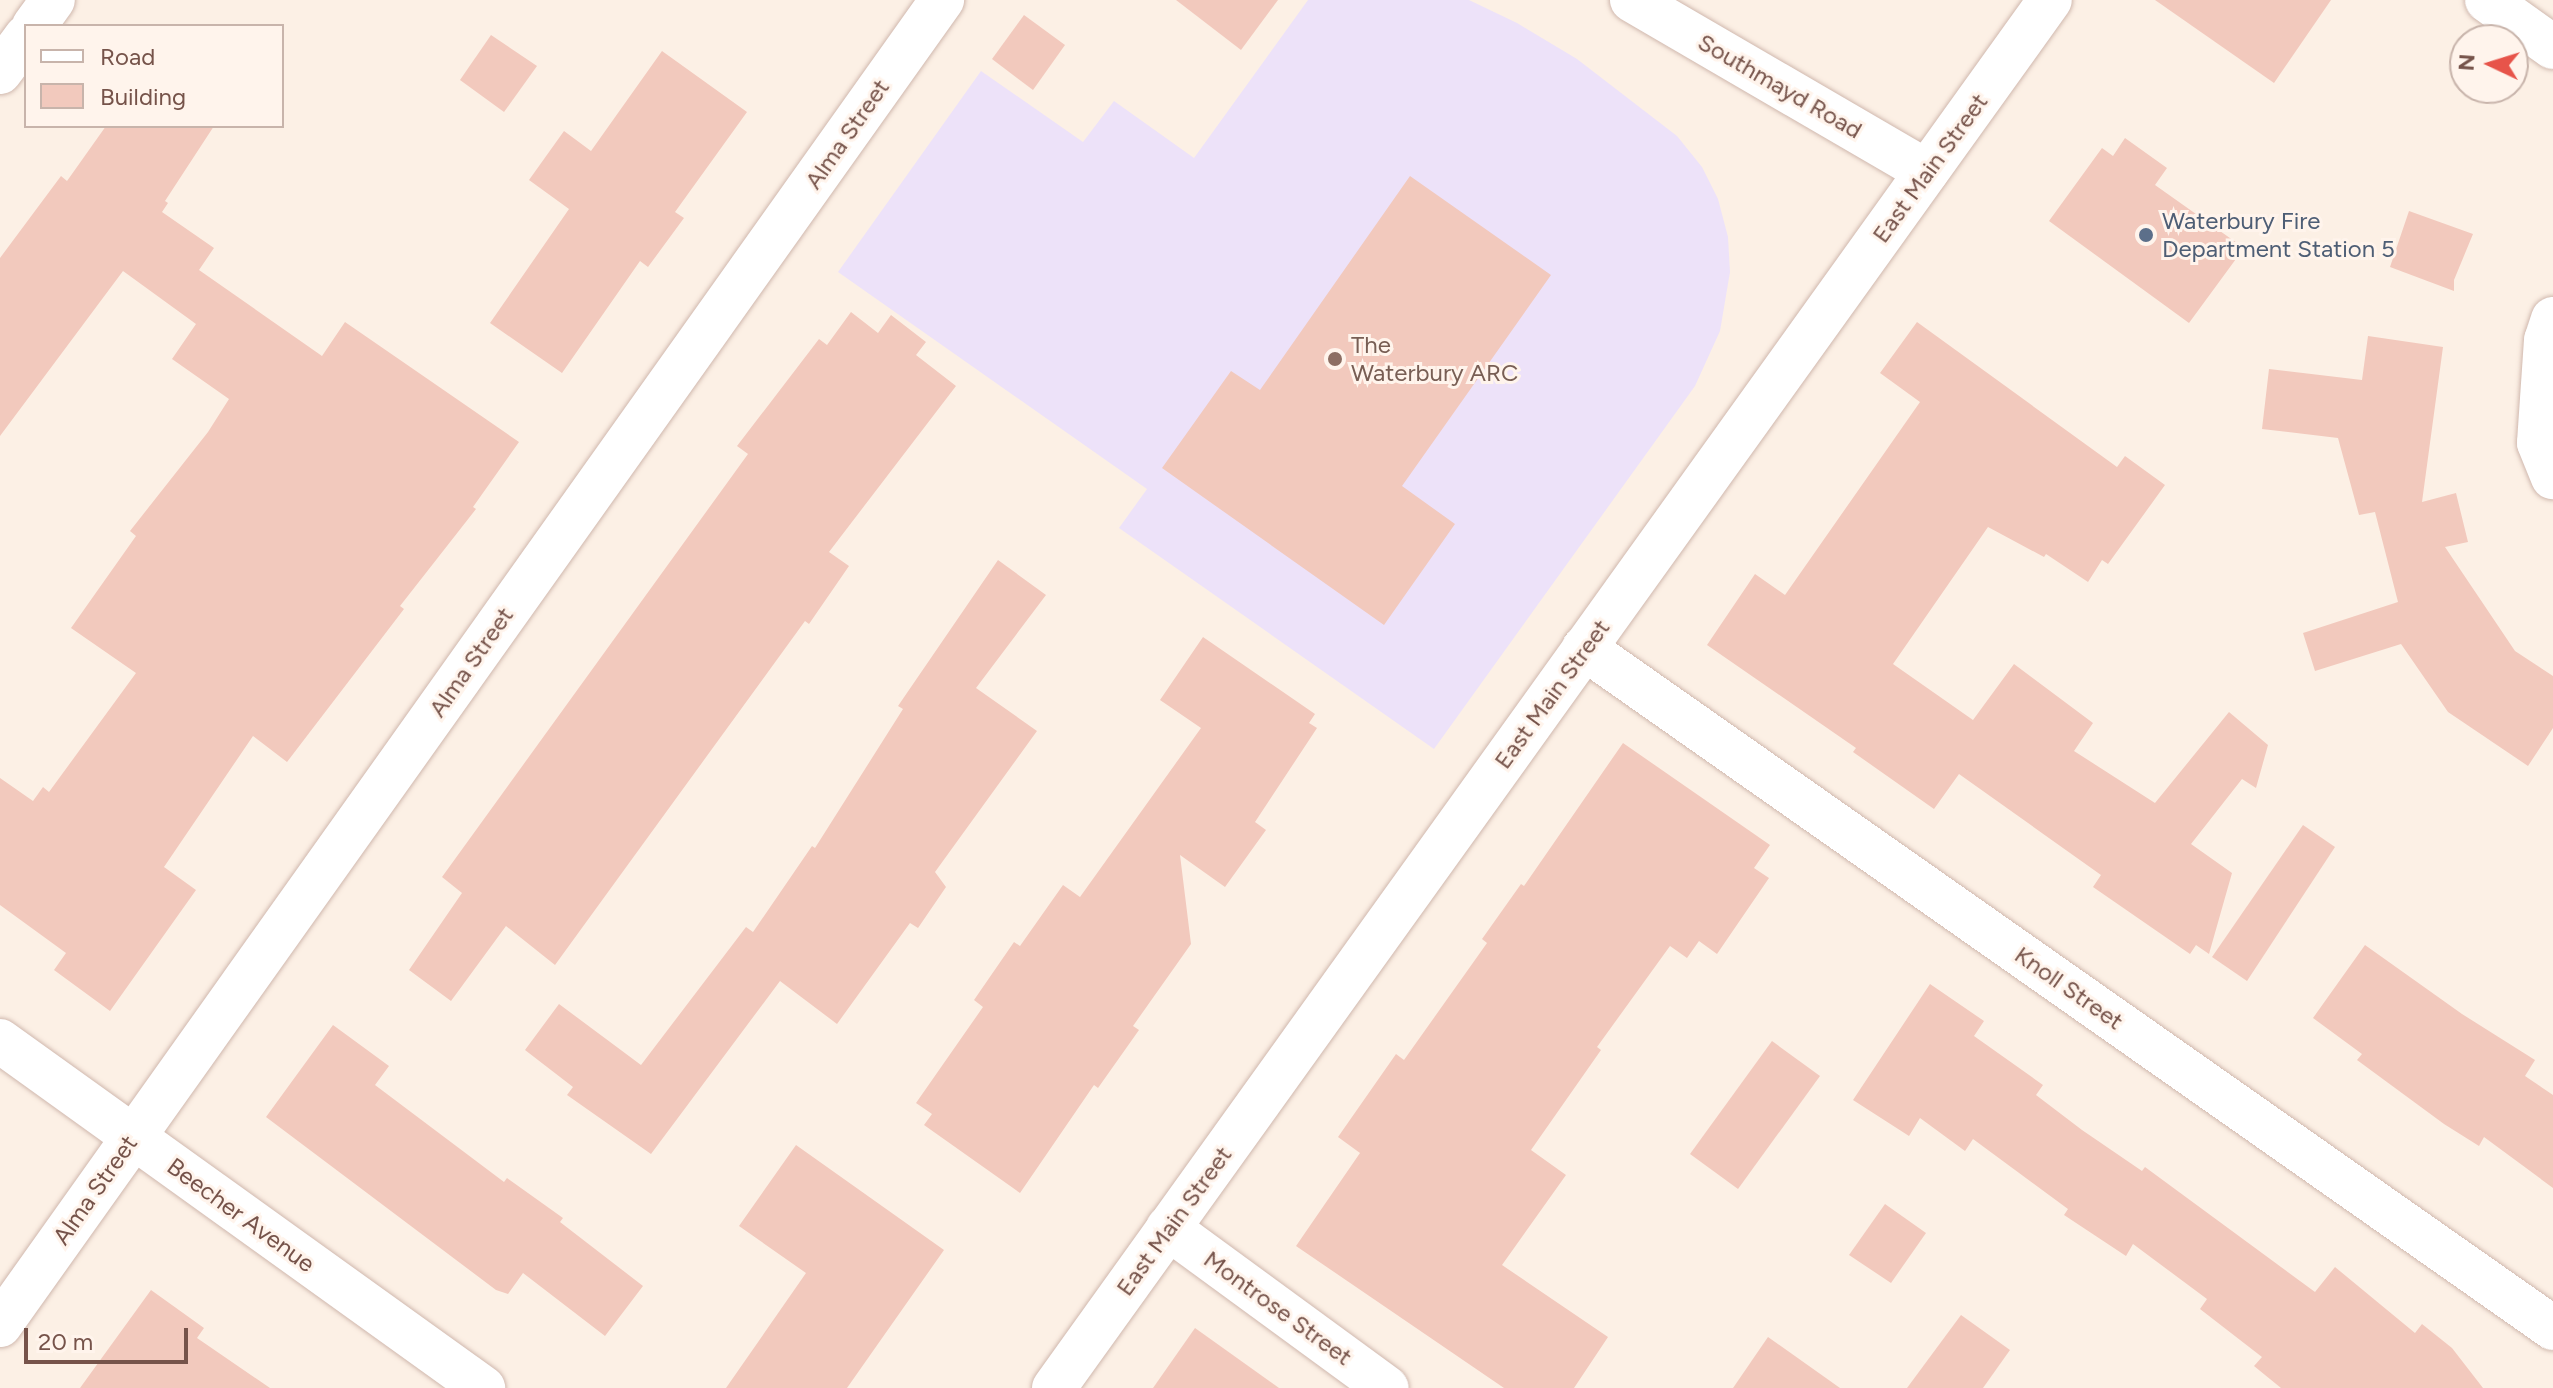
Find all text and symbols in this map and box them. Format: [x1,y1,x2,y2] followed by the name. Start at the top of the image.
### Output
[24,24,284,128] legend
[2449,24,2529,104] north arrow
[1693,27,1867,145] street label: Southmayd Road
[100,42,155,71] text: Road
[2452,53,2481,72] text: N
[799,74,895,194] street label: Alma Street
[100,82,186,111] text: Building
[1866,88,1994,248] street label: East Main Street
[2162,207,2395,263] place label: Waterbury Fire Department Station 5
[2137,226,2155,244] marker: Waterbury Fire Department Station 5
[1351,331,1518,387] place label: The Waterbury ARC
[1326,350,1344,368] marker: The Waterbury ARC
[423,602,519,722] street label: Alma Street
[1488,614,1616,774] street label: East Main Street
[2009,940,2129,1036] street label: Knoll Street
[47,1130,143,1250] street label: Alma Street
[1110,1141,1238,1301] street label: East Main Street
[162,1152,320,1278] street label: Beecher Avenue
[1198,1245,1358,1371] street label: Montrose Street
[28,1312,192,1362] scale bar
[38,1327,93,1356] text: 20 m

